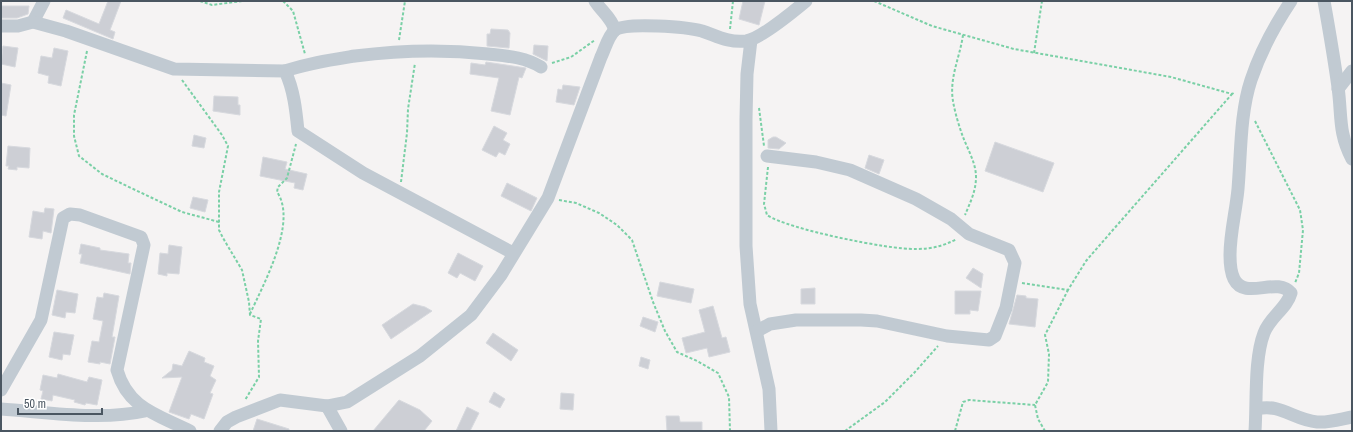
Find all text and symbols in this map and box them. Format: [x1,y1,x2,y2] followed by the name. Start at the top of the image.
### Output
[18,390,102,416] scale bar
[24,396,46,412] text: 50 m

